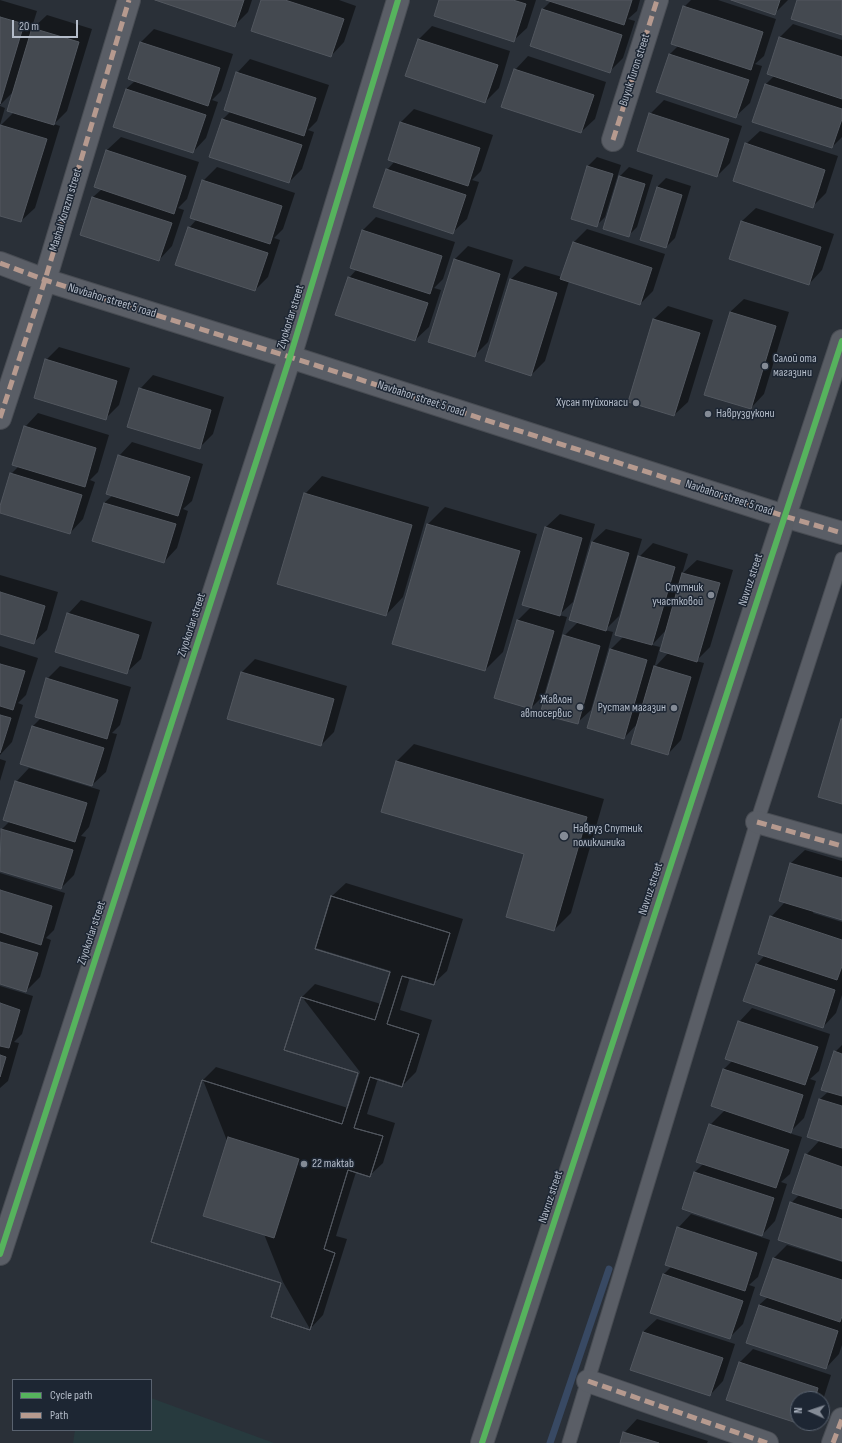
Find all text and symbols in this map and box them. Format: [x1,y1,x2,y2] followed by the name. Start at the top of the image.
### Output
[14,12,80,38] scale bar
[19,19,39,34] text: 20 m
[617,32,653,108] street label: Buyuk Turon street
[47,167,85,253] street label: Mashal Xorazm street
[66,281,158,321] street label: Navbahor street 5 road
[274,283,308,351] street label: Ziyokorlar street
[773,352,817,380] place label: Салой ота магазини
[760,361,770,371] marker: Салой ота магазини
[375,378,467,420] street label: Navbahor street 5 road
[556,396,628,410] place label: Хусан туйхонаси
[631,398,641,408] marker: Хусан туйхонаси
[716,407,774,421] place label: Навруздукони
[703,409,713,419] marker: Навруздукони
[683,477,775,519] street label: Navbahor street 5 road
[736,552,766,608] street label: Navruz street
[652,581,703,609] place label: Спутник участковой
[706,590,716,600] marker: Спутник участковой
[175,591,209,659] street label: Ziyokorlar street
[520,693,572,721] place label: Жавлон автосервис
[598,701,666,715] place label: Рустам магазин
[575,702,585,712] marker: Жавлон автосервис
[669,703,679,713] marker: Рустам магазин
[573,822,642,850] place label: Навруз Спутник поликлиника
[558,830,570,842] marker: Навруз Спутник поликлиника
[636,861,666,917] street label: Navruz street
[75,899,109,967] street label: Ziyokorlar street
[312,1157,354,1171] place label: 22 maktab
[299,1159,309,1169] marker: 22 maktab
[536,1169,566,1225] street label: Navruz street
[12,1379,152,1431] legend
[50,1388,92,1403] text: Cycle path
[790,1391,830,1431] north arrow
[792,1407,805,1414] text: N
[50,1408,68,1423] text: Path

